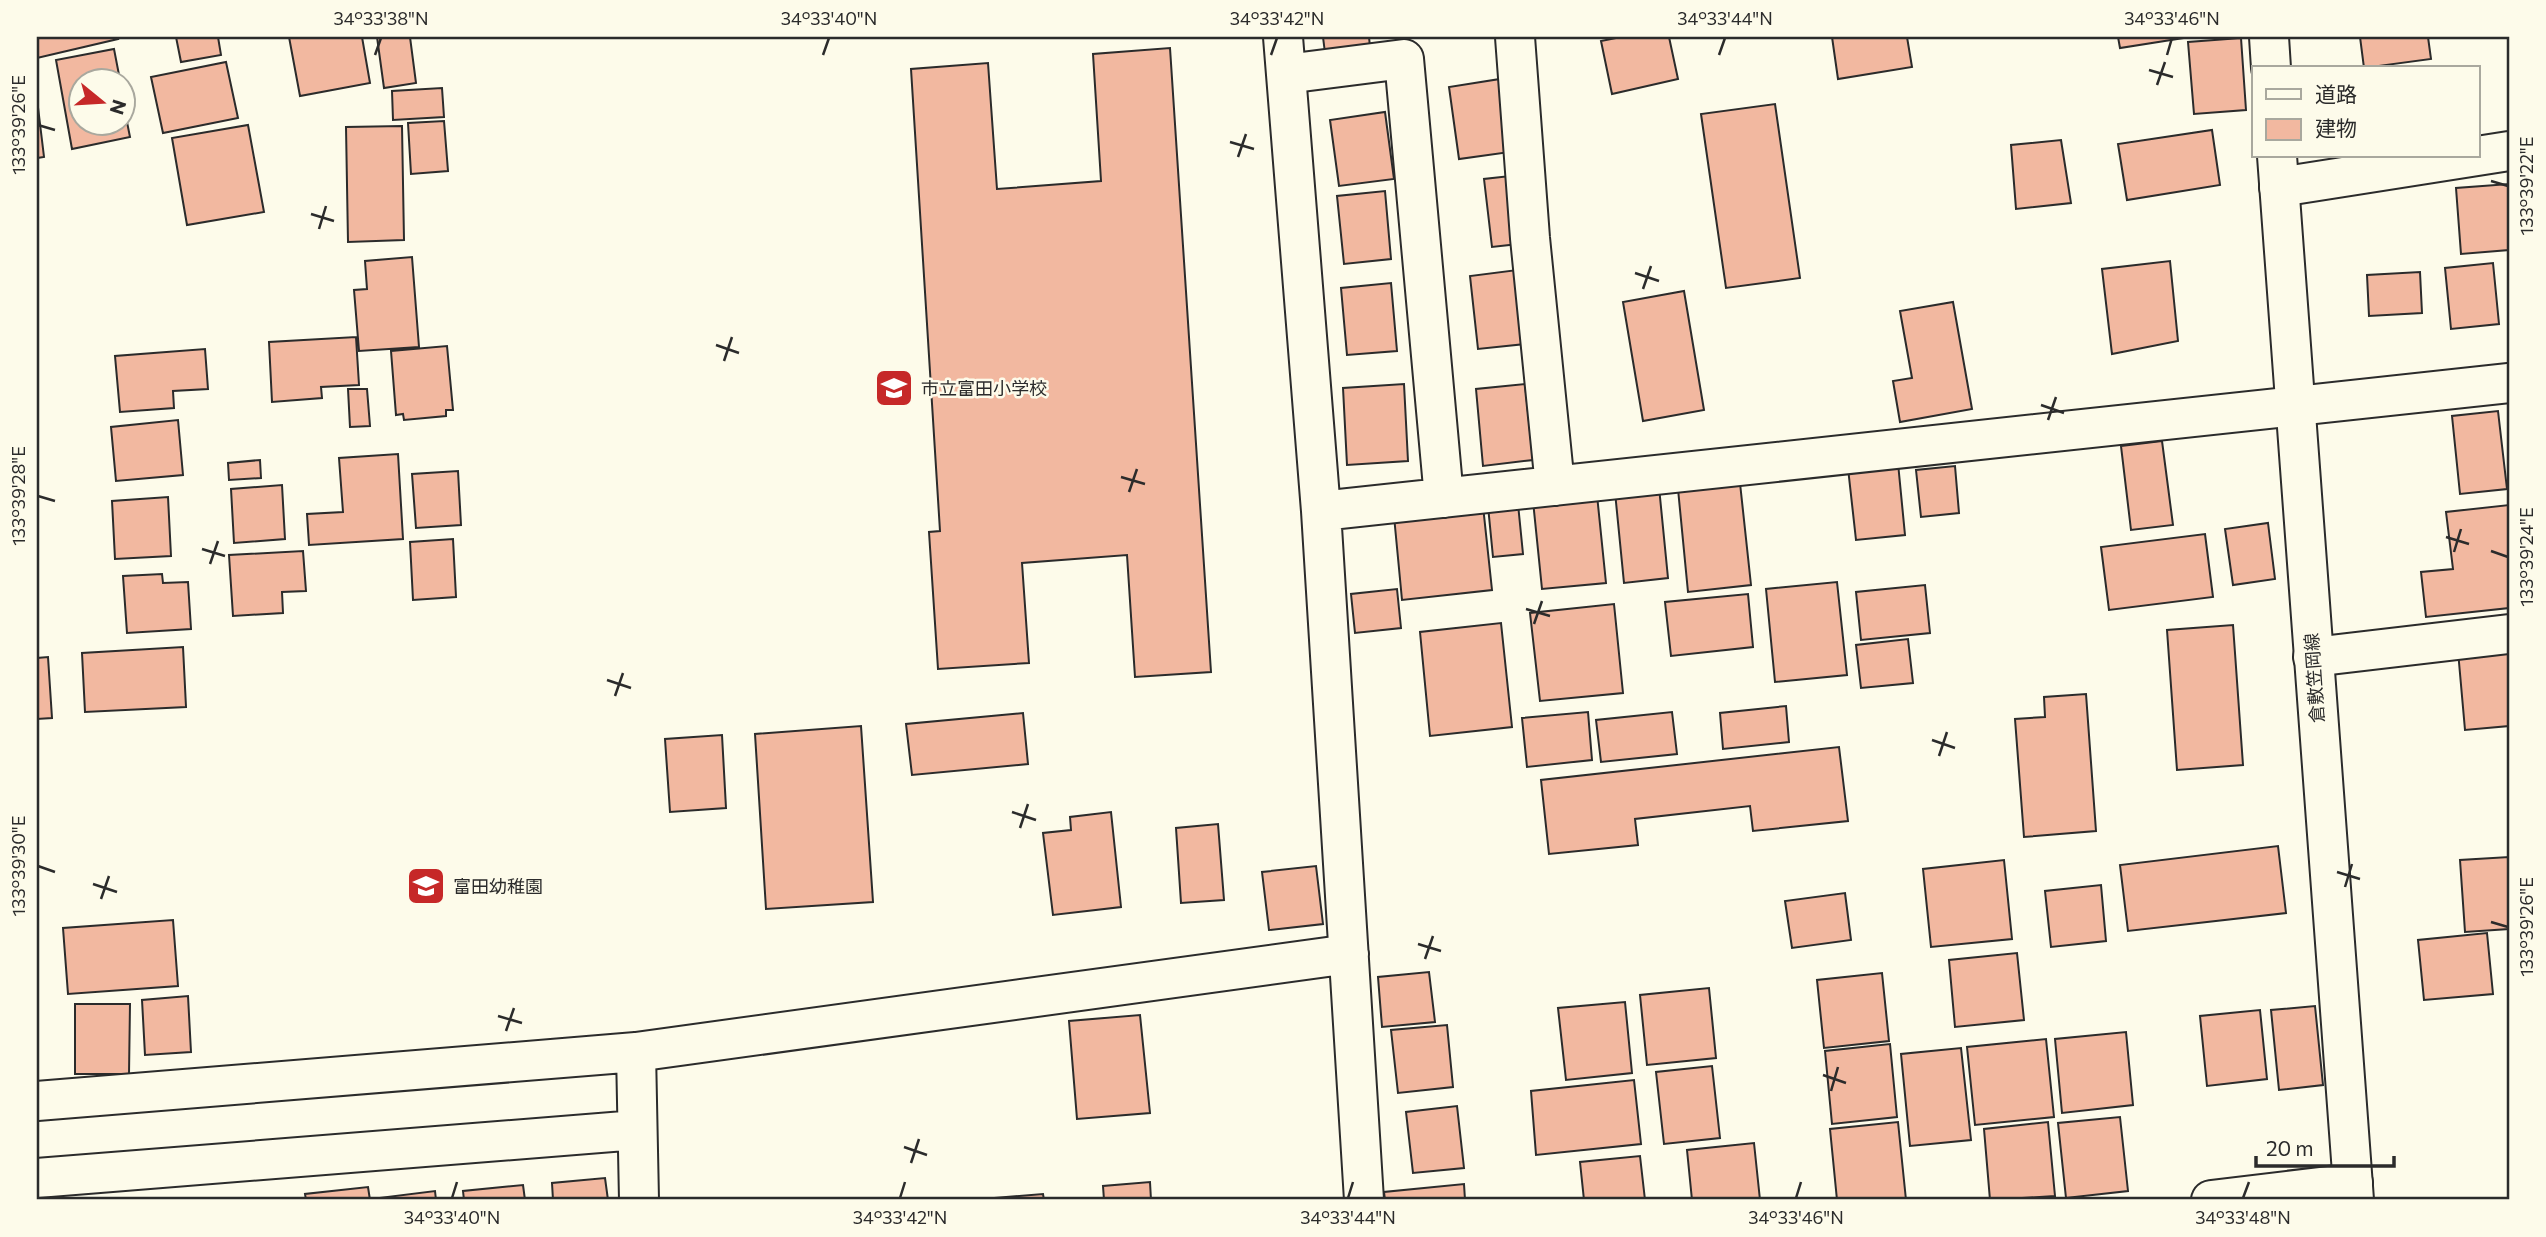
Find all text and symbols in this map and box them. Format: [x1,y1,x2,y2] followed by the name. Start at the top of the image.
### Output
[333,7,429,29] text: 34°33'38"N
[781,7,877,29] text: 34°33'40"N
[1230,7,1324,29] text: 34°33'42"N
[1677,7,1773,29] text: 34°33'44"N
[2124,7,2220,29] text: 34°33'46"N
[66,66,136,136] north arrow
[2252,66,2480,158] legend
[7,75,29,175] text: 133°39'26"E
[2315,81,2357,106] text: 道路
[106,97,132,118] text: N
[2315,115,2357,140] text: 建物
[2515,137,2537,235] text: 133°39'22"E
[873,367,915,409] school or university icon: 市立富田小学校
[921,377,1047,399] place label: 市立富田小学校
[7,446,29,546] text: 133°39'28"E
[2515,507,2537,607] text: 133°39'24"E
[2300,632,2328,724] street label: 倉敷笠岡線
[7,816,29,916] text: 133°39'30"E
[405,865,447,907] school or university icon: 富田幼稚園
[453,875,543,897] place label: 富田幼稚園
[2515,877,2537,977] text: 133°39'26"E
[2256,1125,2394,1169] scale bar
[2266,1135,2314,1160] text: 20 m
[404,1206,500,1228] text: 34°33'40"N
[853,1206,947,1228] text: 34°33'42"N
[1300,1206,1396,1228] text: 34°33'44"N
[1748,1206,1844,1228] text: 34°33'46"N
[2195,1206,2291,1228] text: 34°33'48"N

